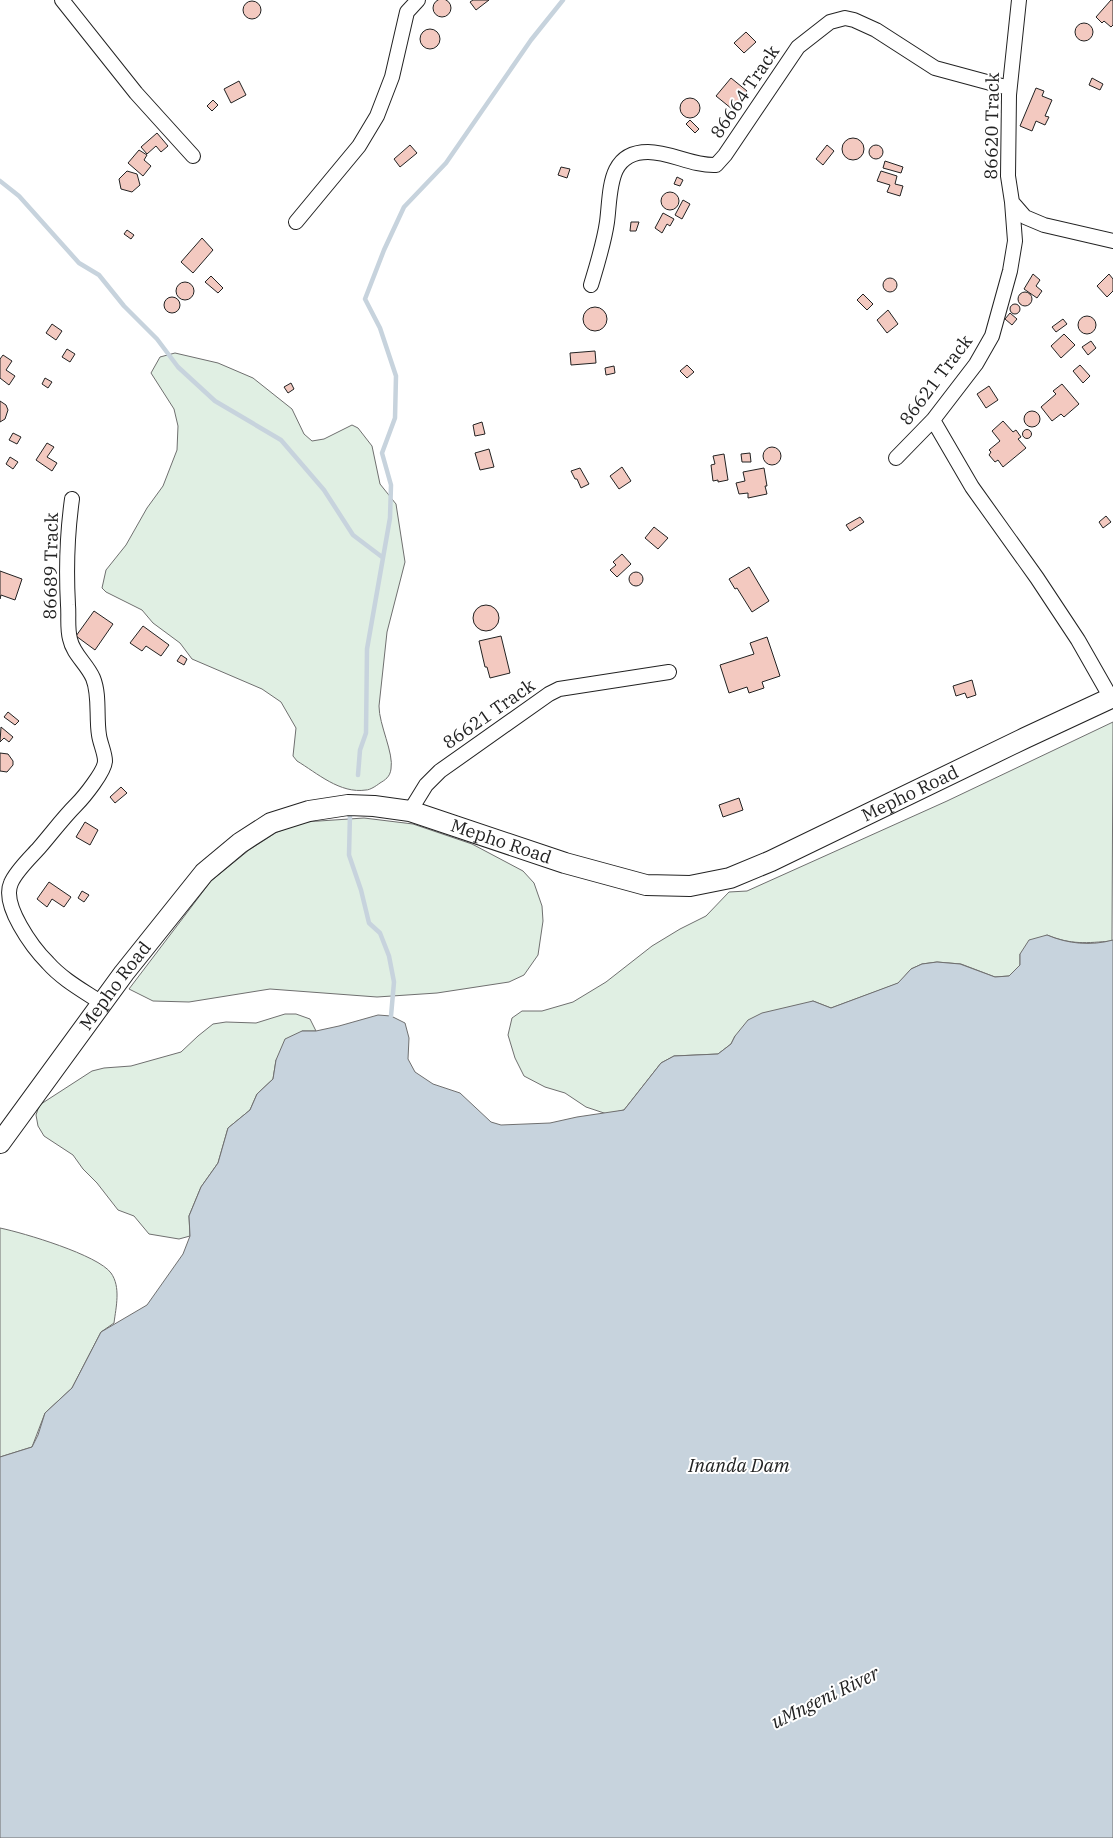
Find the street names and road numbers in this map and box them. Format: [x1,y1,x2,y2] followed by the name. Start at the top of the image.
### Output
[705,40,784,143] street label: 86664 Track
[979,72,1004,180] street label: 86620 Track
[894,330,977,429] street label: 86621 Track
[38,512,63,620] street label: 86689 Track
[438,673,540,754] street label: 86621 Track
[858,760,962,826] street label: Mepho Road
[448,813,555,869] street label: Mepho Road
[74,937,156,1034] street label: Mepho Road

